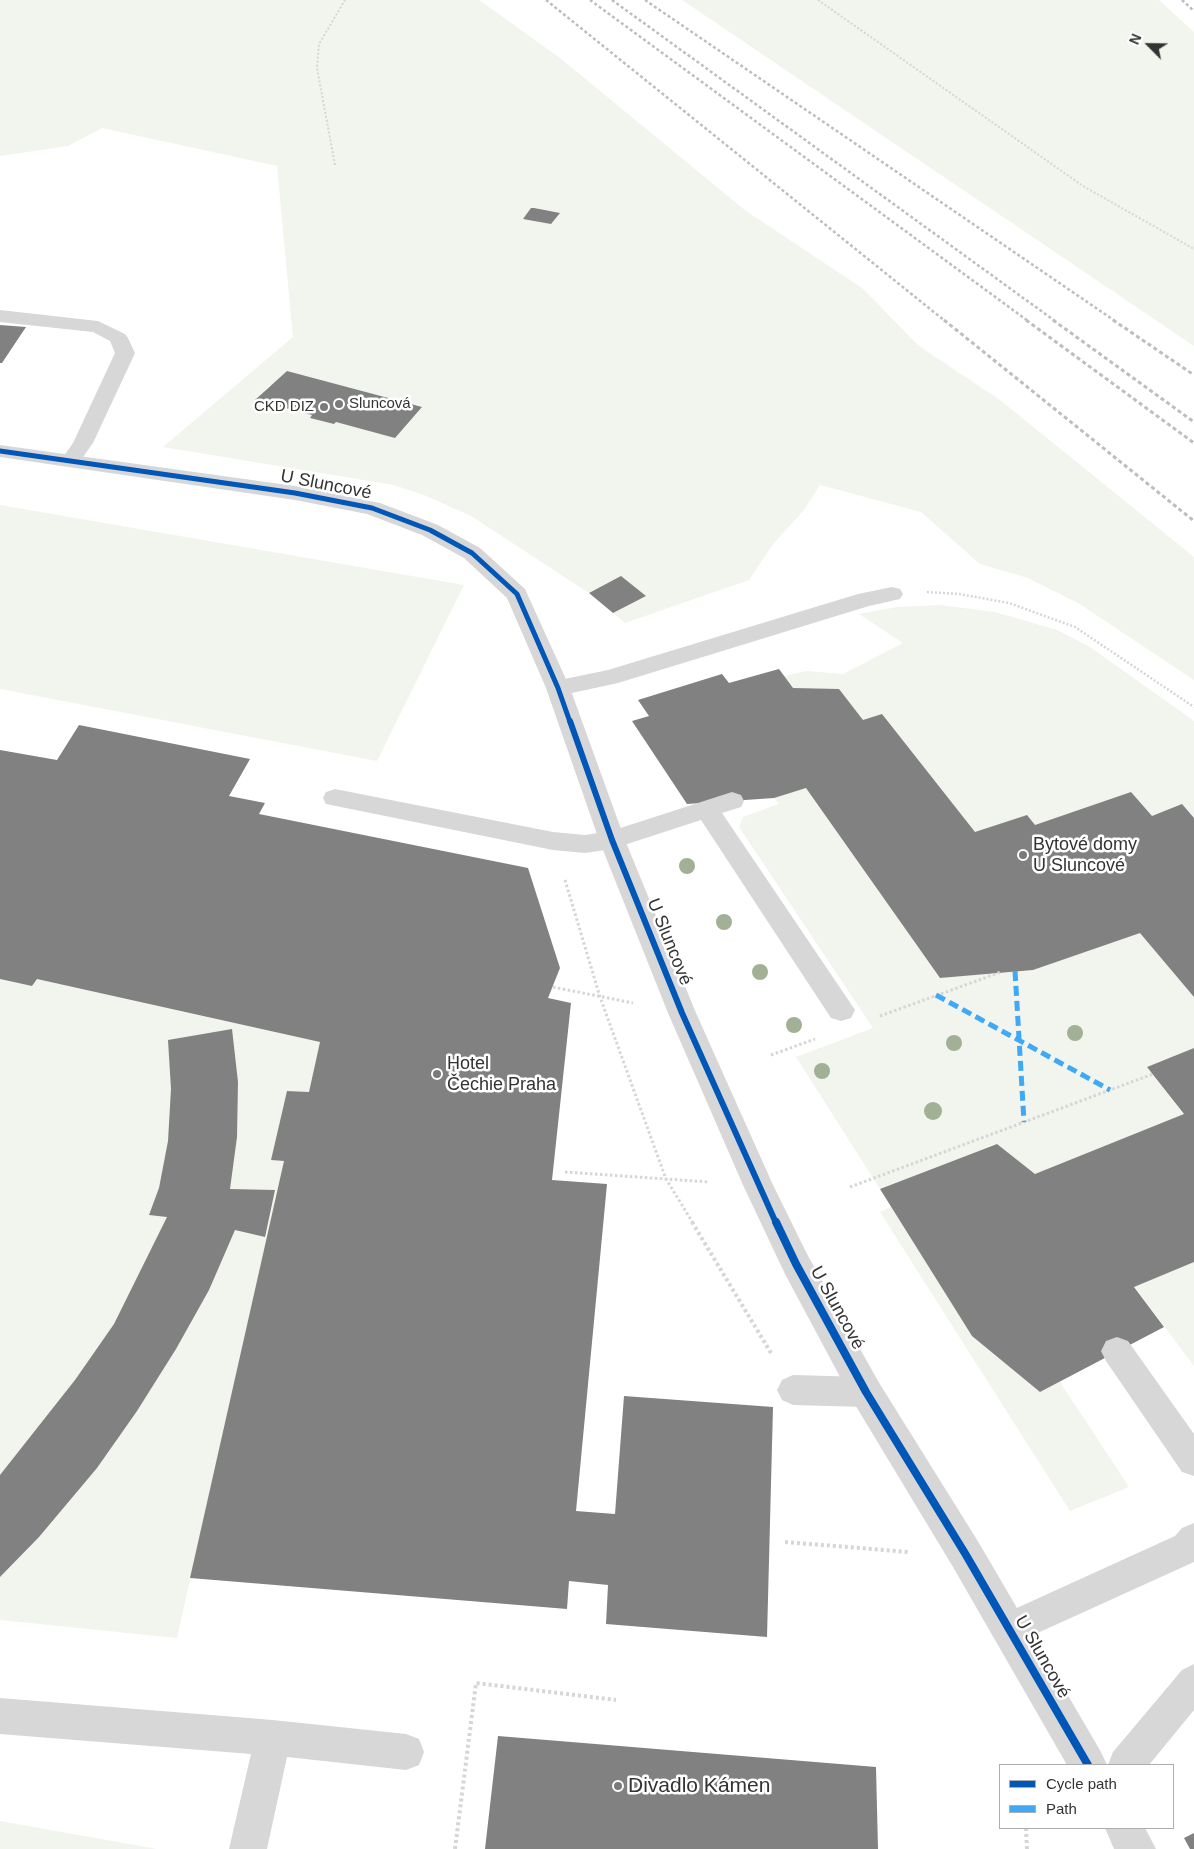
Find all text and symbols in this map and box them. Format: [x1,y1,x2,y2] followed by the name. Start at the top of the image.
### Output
[1124,20,1174,70] north arrow
[1126,31,1145,47] text: N
[349,395,411,413] place label: Sluncová
[254,398,314,416] place label: CKD DIZ
[333,398,345,410] marker: Sluncová
[318,401,330,413] marker: CKD DIZ
[279,466,373,504] street label: U Sluncové
[1033,834,1137,876] place label: Bytové domy U Sluncové
[1017,849,1029,861] marker: Bytové domy U Sluncové
[642,895,696,989] street label: U Sluncové
[447,1053,556,1096] place label: Hotel Čechie Praha
[431,1068,443,1080] marker: Hotel Čechie Praha
[805,1263,869,1353] street label: U Sluncové
[1010,1612,1074,1702] street label: U Sluncové
[999,1764,1174,1829] legend
[628,1773,770,1799] place label: Divadlo Kámen
[1046,1775,1117,1792] text: Cycle path
[612,1780,624,1792] marker: Divadlo Kámen
[1046,1800,1077,1817] text: Path

